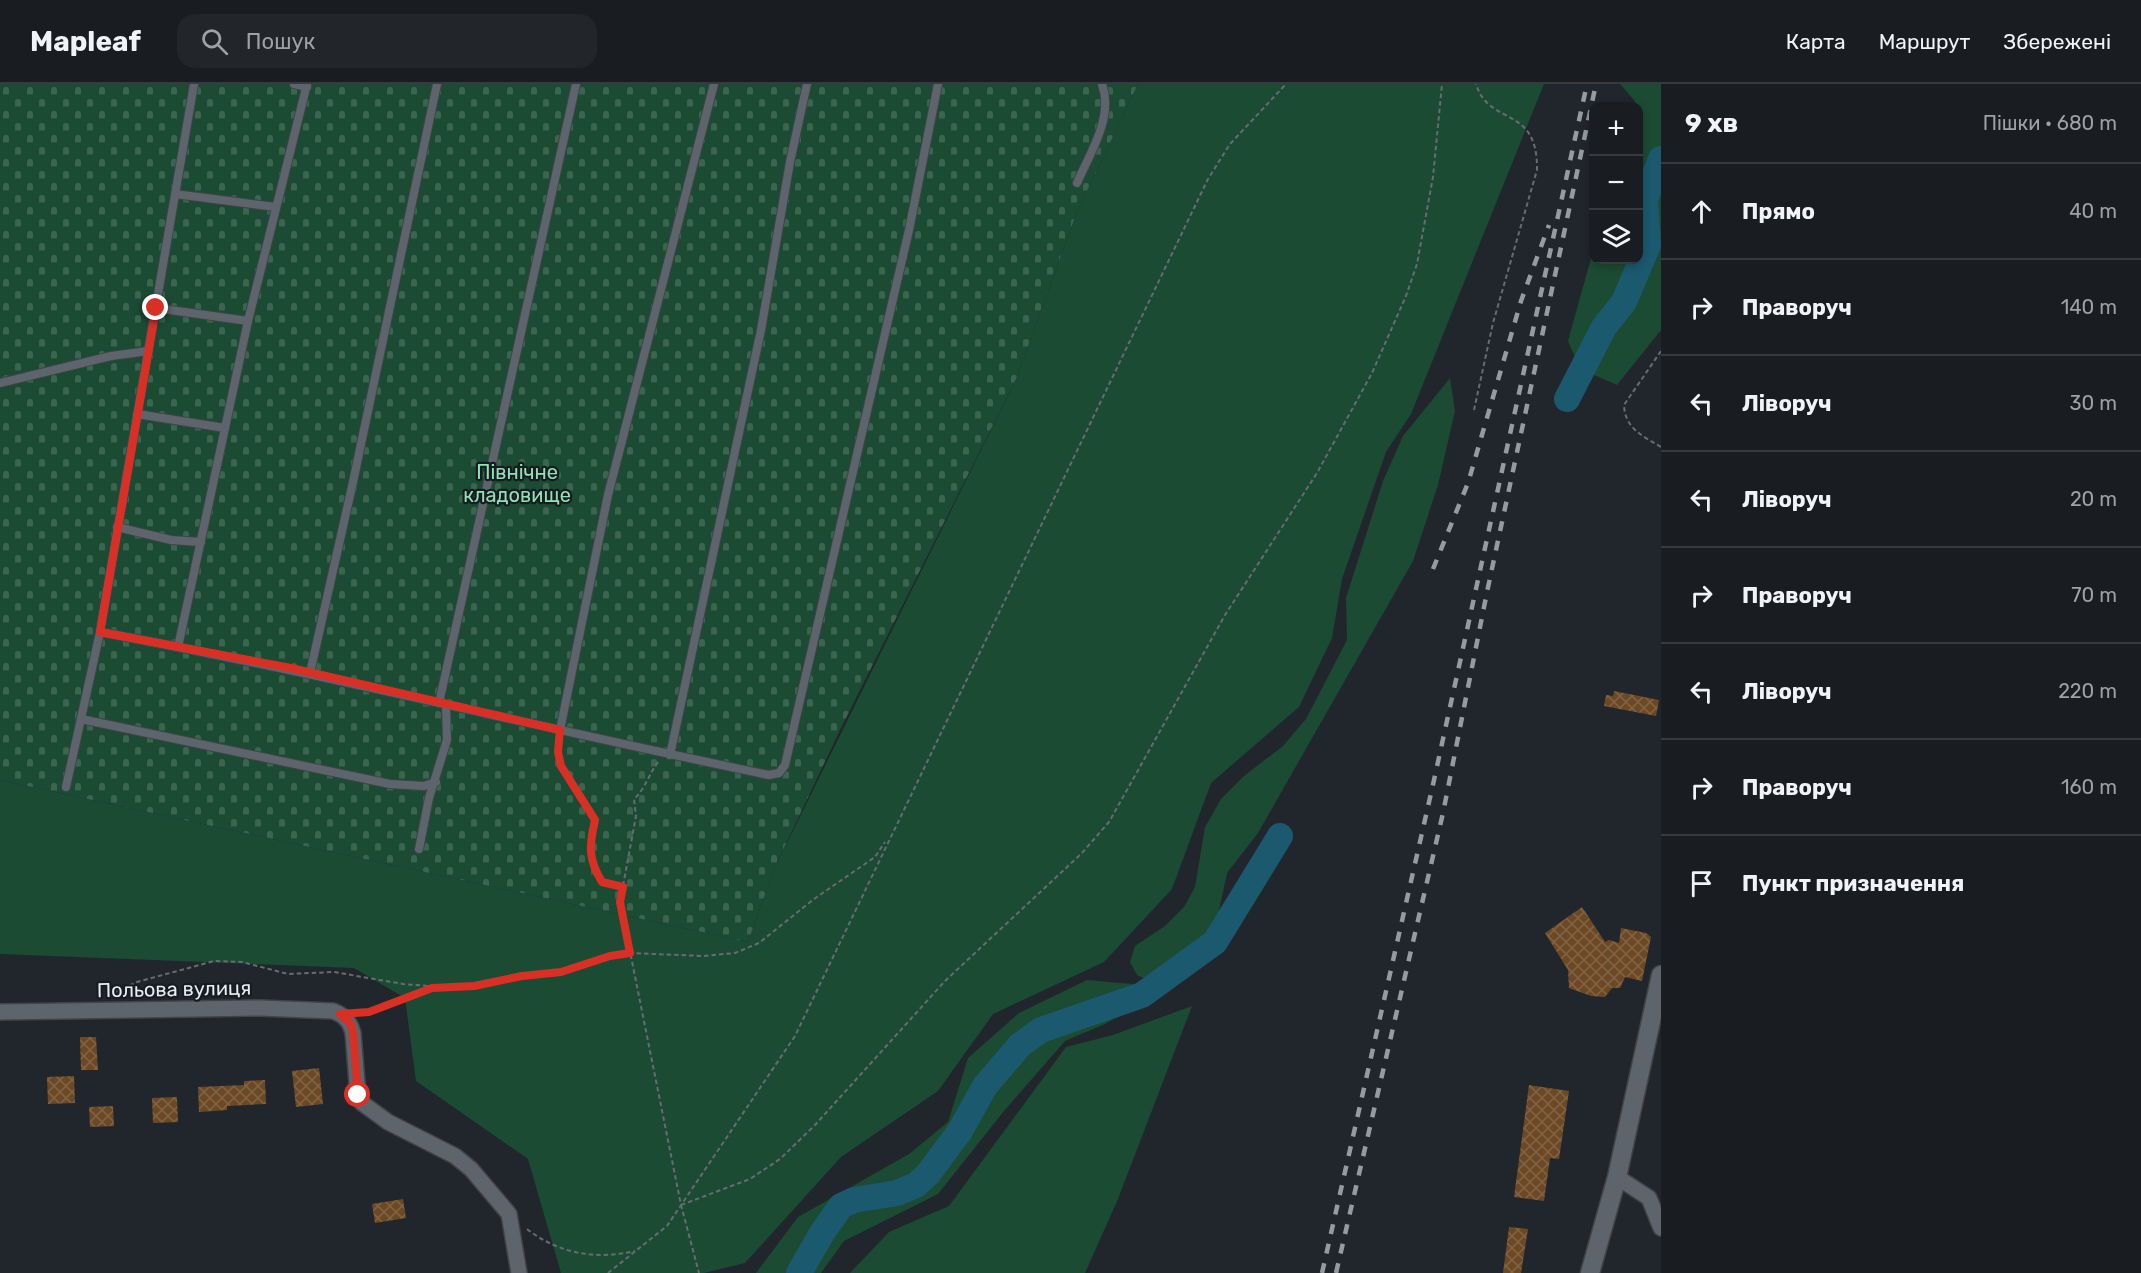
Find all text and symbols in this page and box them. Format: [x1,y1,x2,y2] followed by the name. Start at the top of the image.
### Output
[177,14,597,68] search box
[30,25,141,58] text: Mapleaf
[198,25,231,58] icon: search
[246,28,315,55] text: Пошук
[1786,29,1846,54] text: Карта
[1879,29,1970,54] text: Маршрут
[2003,29,2111,54] text: Збережені
[1589,102,1643,264] map controls
[1589,102,1643,156] button: +
[1685,108,1738,139] text: 9 хв
[1983,111,2117,135] text: Пішки · 680 m
[1589,156,1643,210] button: −
[1685,195,1718,228] icon: ahead
[1742,198,1815,225] text: Прямо
[2069,199,2117,223] text: 40 m
[1589,210,1643,264] button: layers
[1685,291,1718,324] icon: right
[142,294,168,320] route end
[1742,294,1852,321] text: Праворуч
[2061,295,2117,319] text: 140 m
[1685,387,1718,420] icon: left
[1742,390,1832,417] text: Ліворуч
[2070,391,2117,415] text: 30 m
[463,460,571,507] park label: Північне кладовище
[1685,483,1718,516] icon: left
[1742,486,1832,513] text: Ліворуч
[2070,487,2117,511] text: 20 m
[1685,579,1718,612] icon: right
[1742,582,1852,609] text: Праворуч
[2071,583,2117,607] text: 70 m
[1685,675,1718,708] icon: left
[1742,678,1832,705] text: Ліворуч
[2058,679,2117,703] text: 220 m
[1685,771,1718,804] icon: right
[1742,774,1852,801] text: Праворуч
[2061,775,2117,799] text: 160 m
[1685,867,1718,900] icon: arrive
[1742,870,1964,897] text: Пункт призначення
[97,976,251,1002] street label: Польова вулиця
[344,1081,370,1107] route start

